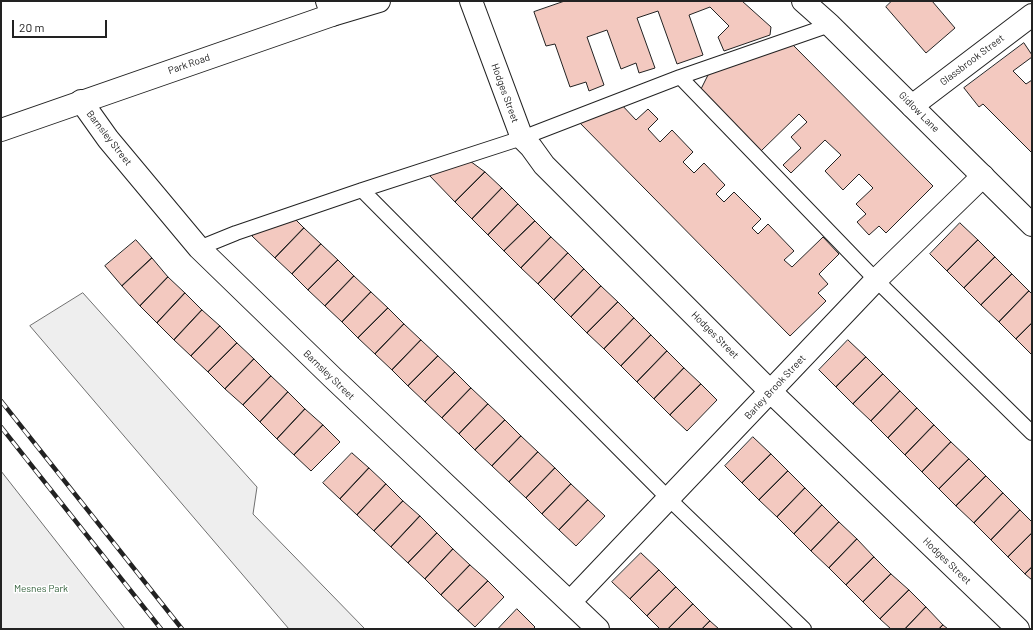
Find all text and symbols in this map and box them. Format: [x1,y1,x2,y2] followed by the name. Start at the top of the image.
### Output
[14,12,109,38] scale bar
[19,20,45,34] text: 20 m
[938,32,1006,88] street label: Glassbrook Street
[166,51,212,77] street label: Park Road
[489,62,521,124] street label: Hodges Street
[896,89,942,135] street label: Gidlow Lane
[84,108,134,168] street label: Barnsley Street
[689,309,741,361] street label: Hodges Street
[301,348,357,402] street label: Barnsley Street
[742,352,808,422] street label: Barley Brook Street
[920,535,974,587] street label: Hodges Street
[14,583,68,595] park label: Mesnes Park

